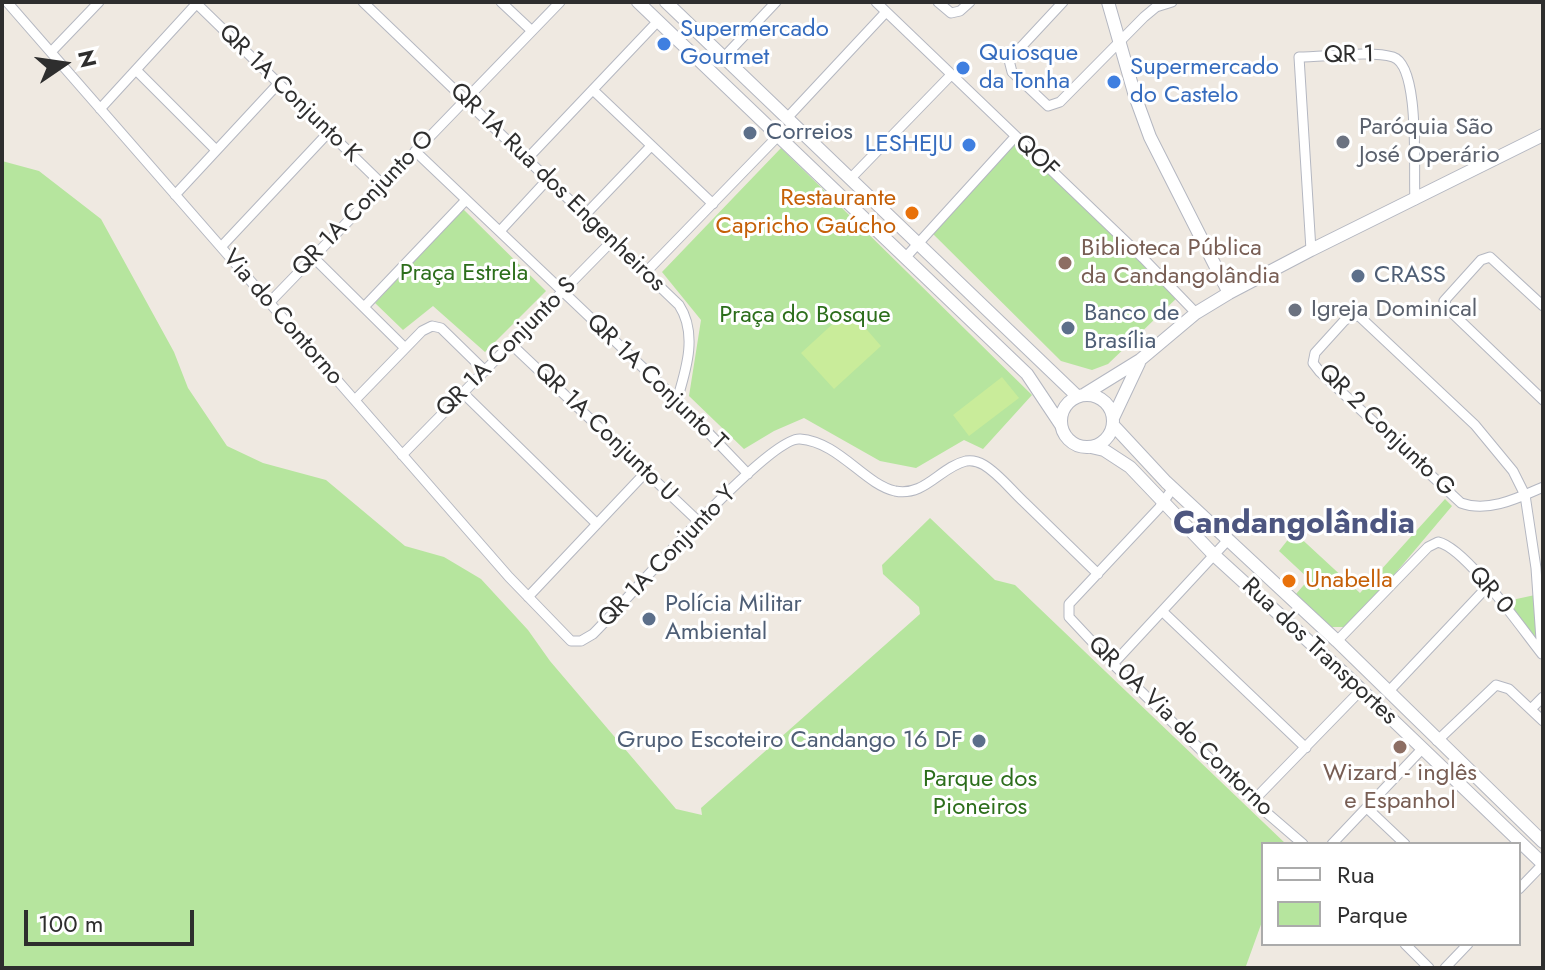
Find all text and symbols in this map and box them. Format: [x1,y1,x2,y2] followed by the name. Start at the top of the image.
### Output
[680,16,829,72] place label: Supermercado Gourmet
[212,19,366,169] street label: QR 1A Conjunto K
[24,24,104,104] north arrow
[655,35,673,53] marker: Supermercado Gourmet
[979,40,1078,96] place label: Quiosque da Tonha
[1324,41,1374,71] street label: QR 1
[70,46,105,71] text: N
[1130,54,1279,110] place label: Supermercado do Castelo
[954,59,972,77] marker: Quiosque da Tonha
[1105,73,1123,91] marker: Supermercado do Castelo
[443,78,671,298] street label: QR 1A Rua dos Engenheiros
[1359,114,1500,170] place label: Paróquia São José Operário
[766,119,853,147] place label: Correios
[741,124,759,142] marker: Correios
[287,125,441,283] street label: QR 1A Conjunto O
[1008,129,1064,185] street label: QOF
[865,131,953,159] place label: LESHEJU
[1334,133,1352,151] marker: Paróquia São José Operário
[960,136,978,154] marker: LESHEJU
[716,185,896,241] place label: Restaurante Capricho Gaúcho
[903,204,921,222] marker: Restaurante Capricho Gaúcho
[1081,235,1280,291] place label: Biblioteca Pública da Candangolândia
[215,244,349,392] street label: Via do Contorno
[1056,254,1074,272] marker: Biblioteca Pública da Candangolândia
[400,260,528,288] park label: Praça Estrela
[1374,262,1446,290] place label: CRASS
[1349,267,1367,285] marker: CRASS
[431,272,583,424] street label: QR 1A Conjunto S
[1311,296,1477,324] place label: Igreja Dominical
[1084,300,1179,356] place label: Banco de Brasília
[1286,301,1304,319] marker: Igreja Dominical
[719,302,891,330] park label: Praça do Bosque
[580,309,732,457] street label: QR 1A Conjunto T
[1059,319,1077,337] marker: Banco de Brasília
[527,357,683,509] street label: QR 1A Conjunto U
[1312,359,1460,503] street label: QR 2 Conjunto G
[593,480,743,634] street label: QR 1A Conjunto Y
[1173,506,1415,544] district label: Candangolândia
[1461,561,1519,621] street label: QR 0
[1305,567,1393,595] place label: Unabella
[1235,572,1403,732] street label: Rua dos Transportes
[1280,572,1298,590] marker: Unabella
[665,591,802,647] place label: Polícia Militar Ambiental
[640,610,658,628] marker: Polícia Militar Ambiental
[1081,631,1279,823] street label: QR 0A Via do Contorno
[617,727,963,755] place label: Grupo Escoteiro Candango 16 DF
[970,732,988,750] marker: Grupo Escoteiro Candango 16 DF
[1391,738,1409,756] marker: Wizard - inglês e Espanhol
[1323,760,1477,816] place label: Wizard - inglês e Espanhol
[923,766,1037,822] park label: Parque dos Pioneiros
[1261,842,1521,946] legend
[1337,857,1375,892] text: Rua
[28,894,198,944] scale bar
[1337,897,1408,932] text: Parque
[38,906,104,941] text: 100 m

